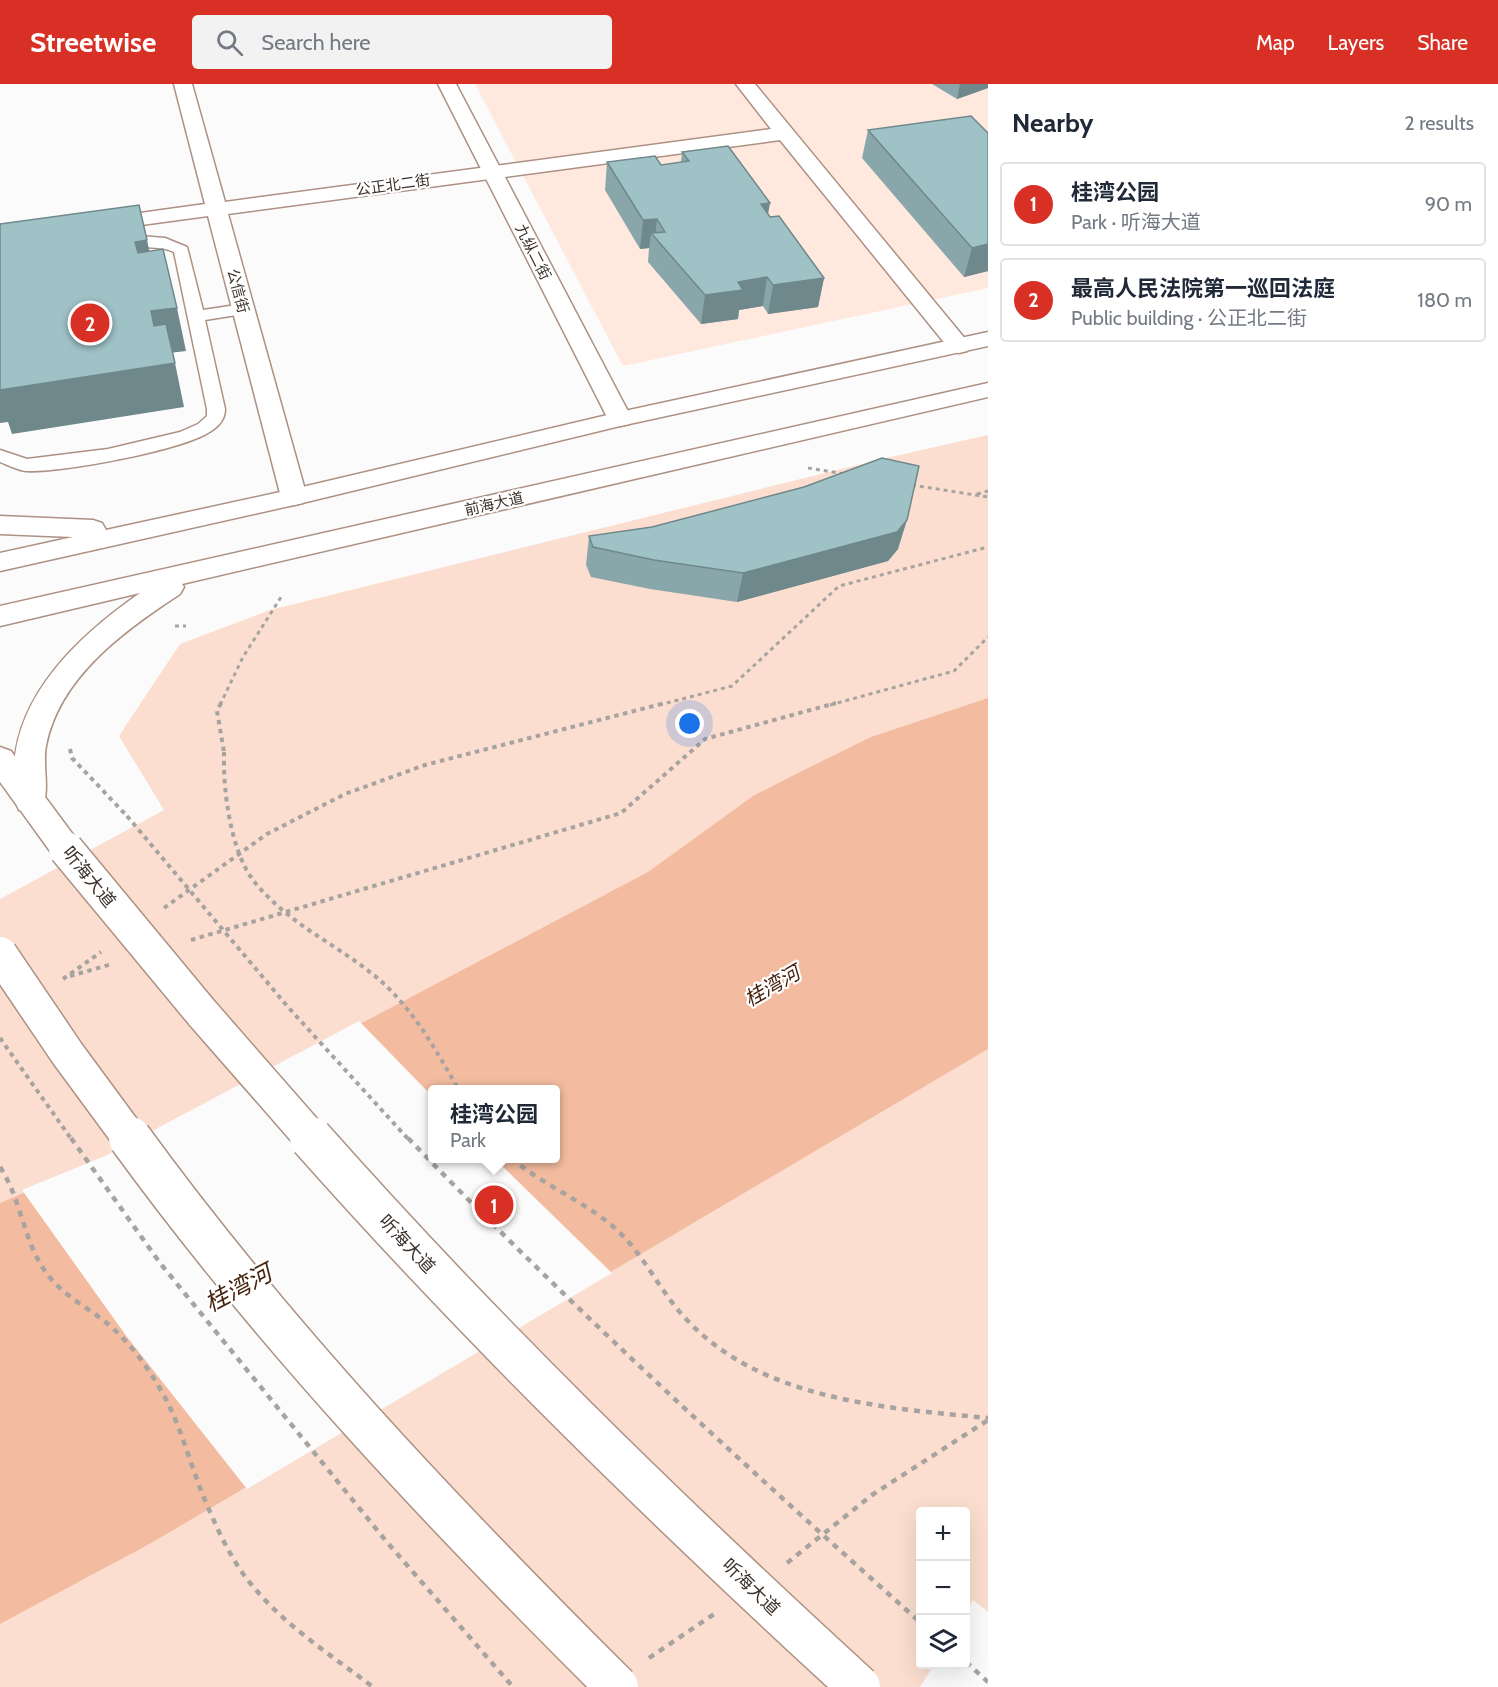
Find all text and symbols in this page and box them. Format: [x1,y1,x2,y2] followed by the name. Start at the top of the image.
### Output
[192,15,612,69] search box
[30,25,156,59] text: Streetwise
[213,26,246,59] icon: search
[261,29,371,56] text: Search here
[1256,30,1295,55] text: Map
[1328,30,1384,55] text: Layers
[1417,30,1468,55] text: Share
[1012,107,1093,139] text: Nearby
[1404,111,1474,135] text: 2 results
[355,171,431,199] street label: 公正北二街
[1071,179,1159,206] text: 桂湾公园
[1030,192,1037,216] text: 1
[1425,192,1472,216] text: 90 m
[1071,210,1201,234] text: Park · 听海大道
[511,221,555,283] street label: 九纵二街
[223,267,253,315] street label: 公信街
[1071,275,1335,302] text: 最高人民法院第一巡回法庭
[1028,288,1039,312] text: 2
[1417,288,1472,312] text: 180 m
[70,300,110,346] pin: 2
[1071,306,1307,330] text: Public building · 公正北二街
[463,488,525,520] street label: 前海大道
[675,709,704,738] your location
[58,842,120,912] street label: 听海大道
[740,959,807,1011] water label: 桂湾河
[428,1085,560,1163] popup
[450,1101,538,1128] text: 桂湾公园
[450,1128,486,1152] text: Park
[474,1182,514,1228] pin: 1
[374,1210,440,1278] street label: 听海大道
[199,1256,280,1318] water label: 桂湾河
[916,1507,970,1669] map controls
[916,1507,970,1561] button: +
[717,1554,785,1620] street label: 听海大道
[916,1561,970,1615] button: −
[916,1615,970,1669] button: layers

